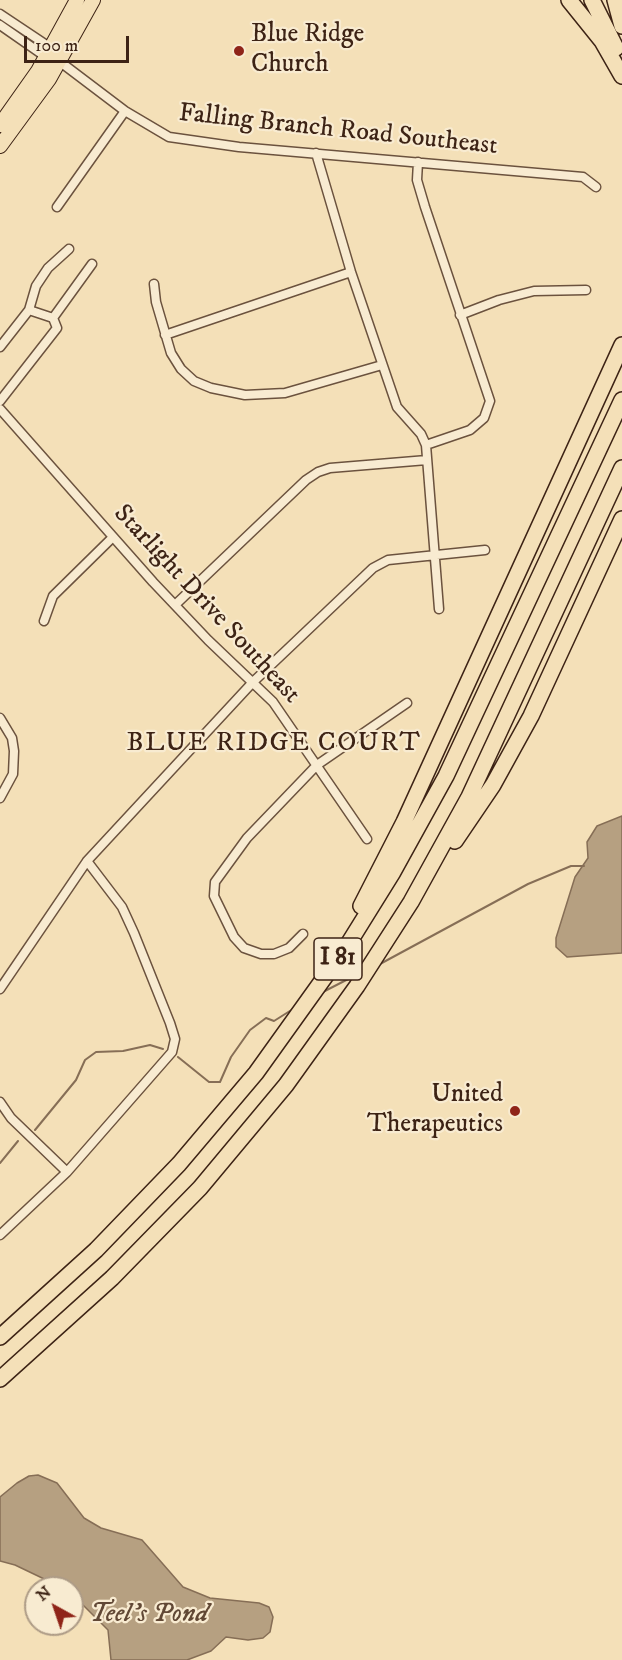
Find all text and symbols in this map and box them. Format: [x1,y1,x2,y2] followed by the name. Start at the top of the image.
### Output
[251,20,364,82] place label: Blue Ridge Church
[27,24,132,62] scale bar
[35,35,78,57] text: 100 m
[232,44,246,58] marker: Blue Ridge Church
[177,99,499,163] street label: Falling Branch Road Southeast
[106,499,306,711] street label: Starlight Drive Southeast
[126,728,422,760] district label: BLUE RIDGE COURT
[314,938,362,980] road number: I 81
[367,1080,503,1142] place label: United Therapeutics
[508,1104,522,1118] marker: United Therapeutics
[24,1576,84,1636] north arrow
[32,1582,55,1606] text: N
[90,1599,208,1631] water label: Teel's Pond

